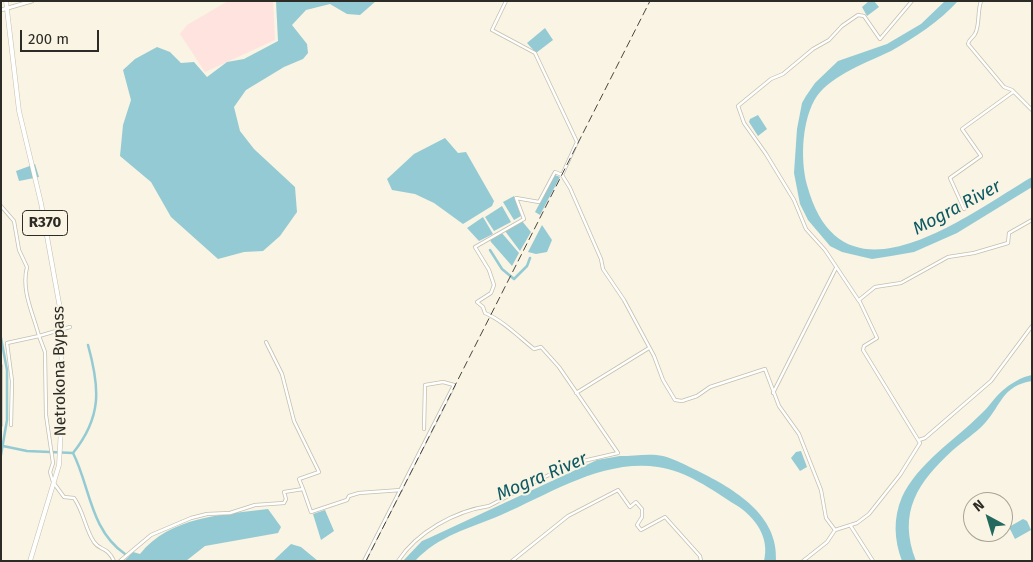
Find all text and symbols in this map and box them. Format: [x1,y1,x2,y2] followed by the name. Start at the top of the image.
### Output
[22,20,101,52] scale bar
[28,30,69,48] text: 200 m
[909,176,1005,240] water label: Mogra River
[22,210,68,236] road number: R370
[49,306,71,436] street label: Netrokona Bypass
[493,448,591,506] water label: Mogra River
[963,492,1013,542] north arrow
[970,496,988,515] text: N

